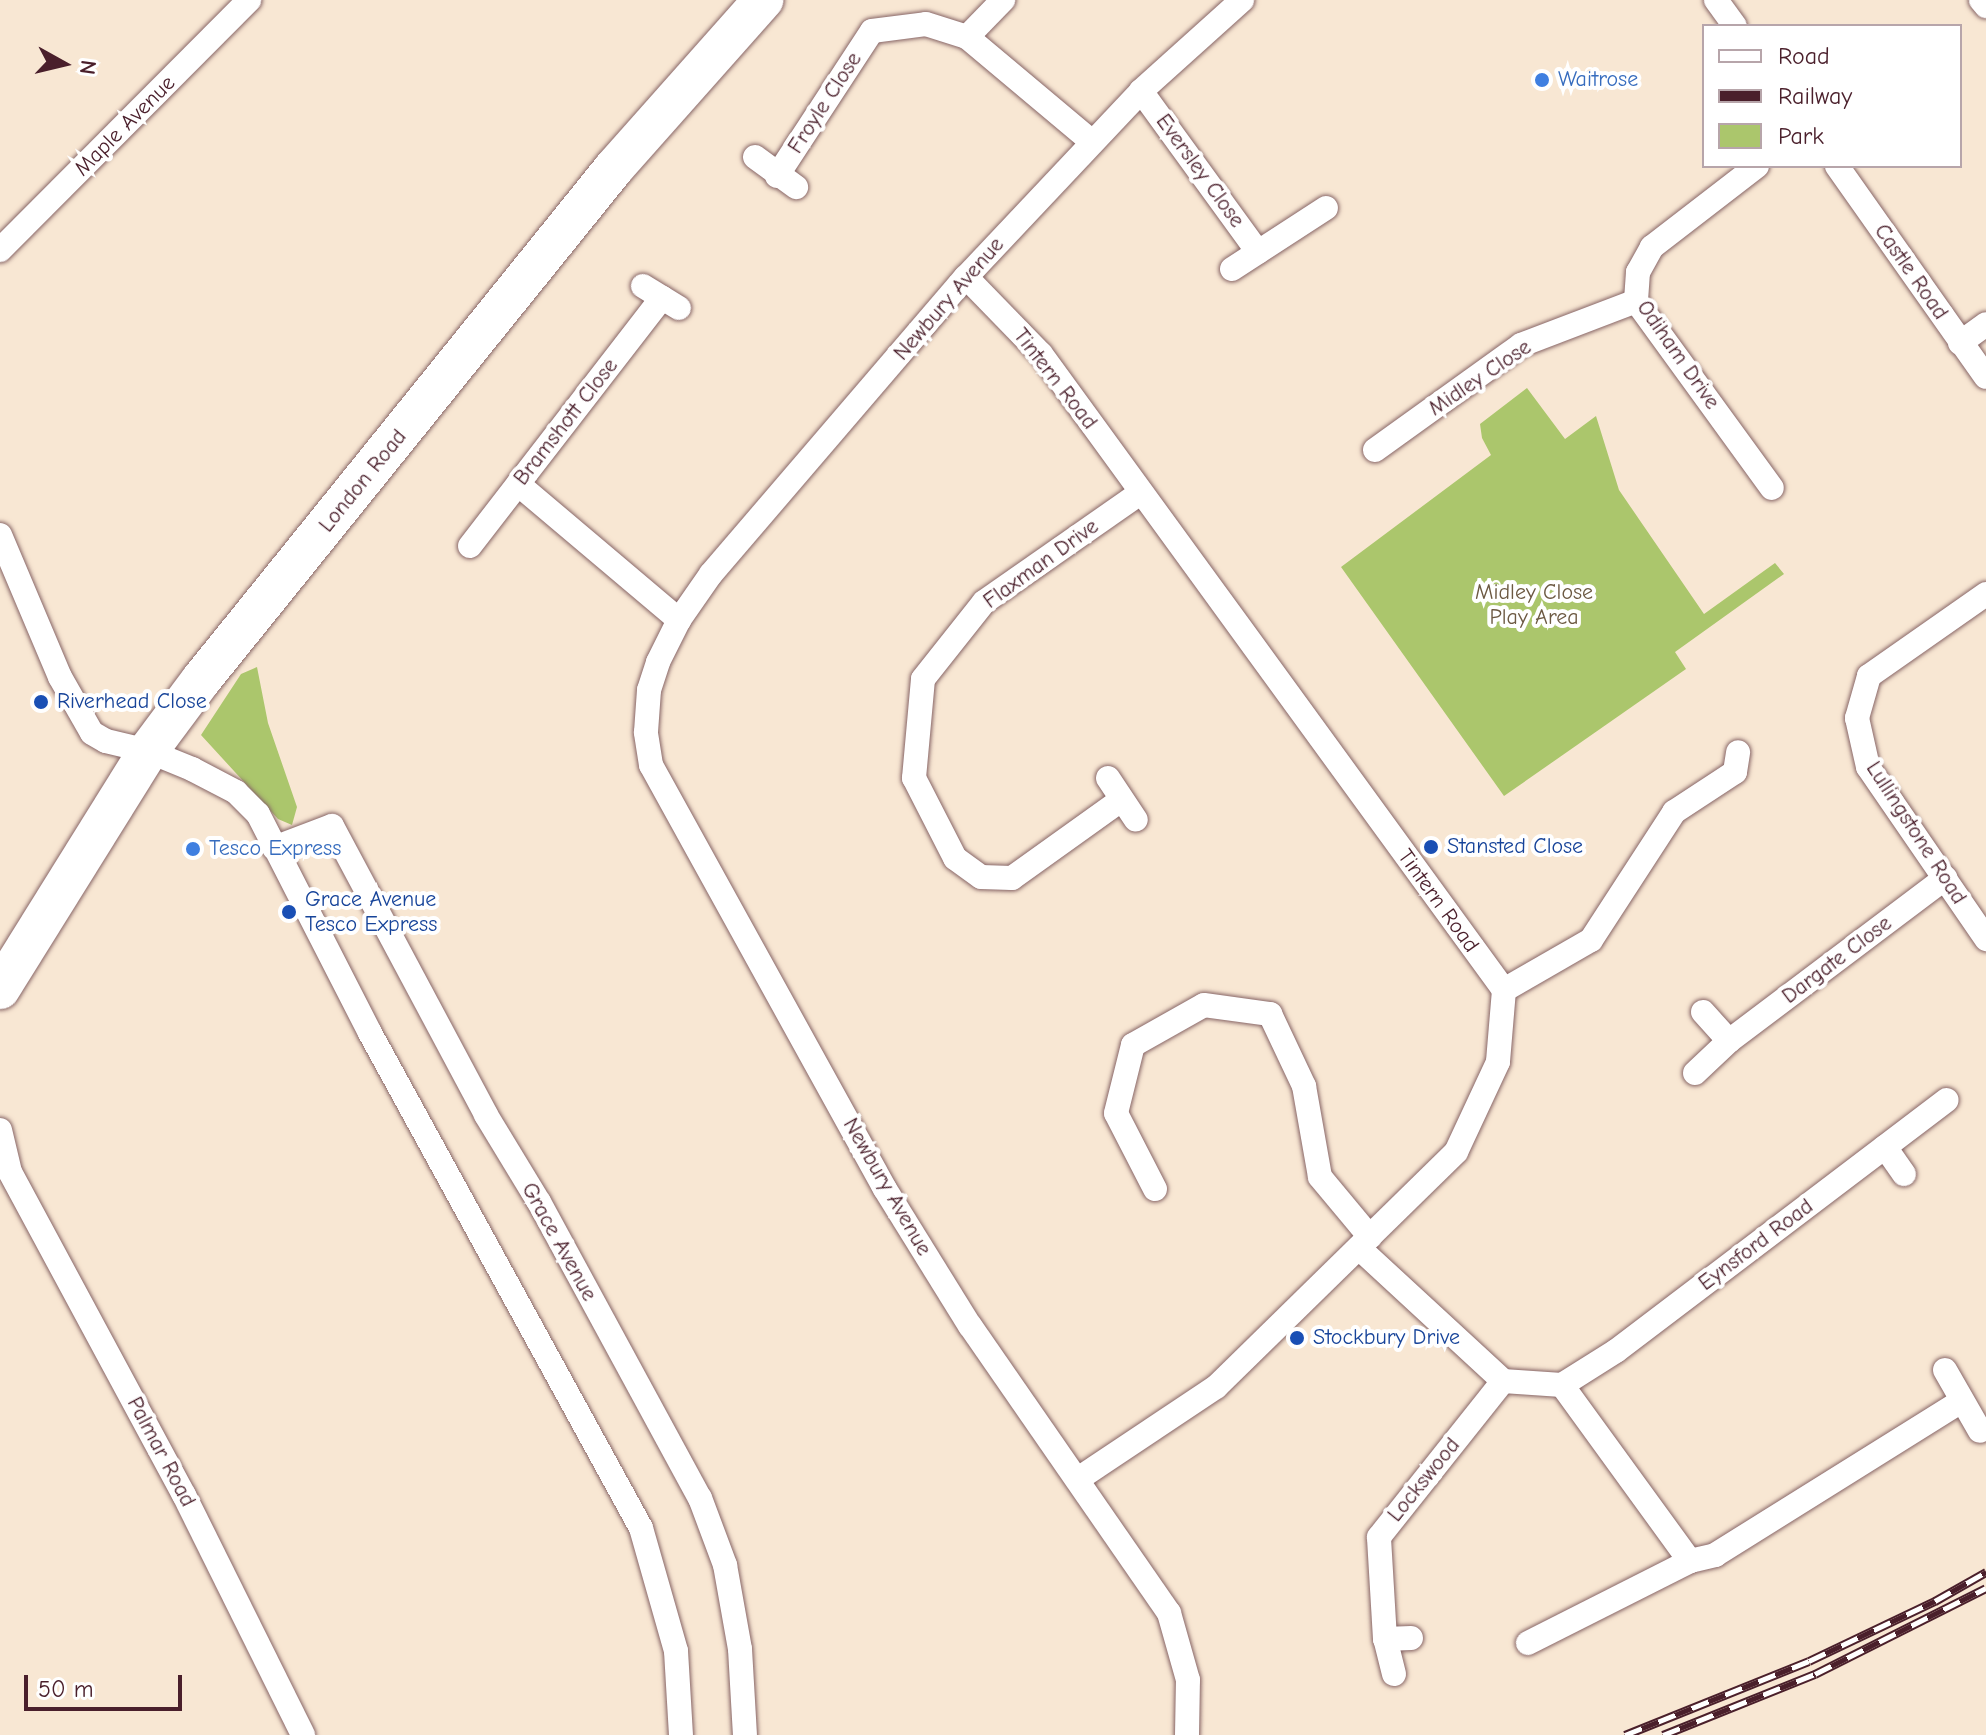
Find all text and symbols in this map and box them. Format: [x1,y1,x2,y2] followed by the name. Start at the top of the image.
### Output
[24,24,104,104] north arrow
[1702,24,1962,168] legend
[1778,42,1830,70] text: Road
[782,47,868,159] street label: Froyle Close
[74,58,102,76] text: N
[1558,67,1638,93] place label: Waitrose
[69,70,181,182] street label: Maple Avenue
[1533,71,1551,89] marker: Waitrose
[1778,82,1852,110] text: Railway
[1150,109,1250,233] street label: Eversley Close
[1778,122,1824,150] text: Park
[1868,219,1954,325] street label: Castle Road
[888,232,1010,366] street label: Newbury Avenue
[1631,295,1725,415] street label: Odiham Drive
[1007,323,1103,435] street label: Tintern Road
[1424,334,1536,422] street label: Midley Close
[508,353,624,491] street label: Bramshott Close
[313,424,413,538] street label: London Road
[978,513,1104,615] street label: Flaxman Drive
[1475,579,1593,630] park label: Midley Close Play Area
[57,689,207,715] place label: Riverhead Close
[32,693,50,711] marker: Riverhead Close
[1860,757,1972,909] street label: Lullingstone Road
[1447,834,1583,860] place label: Stansted Close
[209,836,341,862] place label: Tesco Express
[1422,838,1440,856] marker: Stansted Close
[184,840,202,858] marker: Tesco Express
[1392,844,1484,958] street label: Tintern Road
[305,886,437,938] place label: Grace Avenue Tesco Express
[280,903,298,921] marker: Grace Avenue Tesco Express
[1777,910,1897,1010] street label: Dargate Close
[837,1113,937,1261] street label: Newbury Avenue
[516,1178,602,1306] street label: Grace Avenue
[1694,1193,1818,1297] street label: Eynsford Road
[1313,1325,1460,1351] place label: Stockbury Drive
[1288,1329,1306,1347] marker: Stockbury Drive
[121,1393,201,1511] street label: Palmar Road
[1382,1433,1466,1527] street label: Lockswood
[28,1659,186,1709] scale bar
[38,1675,94,1703] text: 50 m

